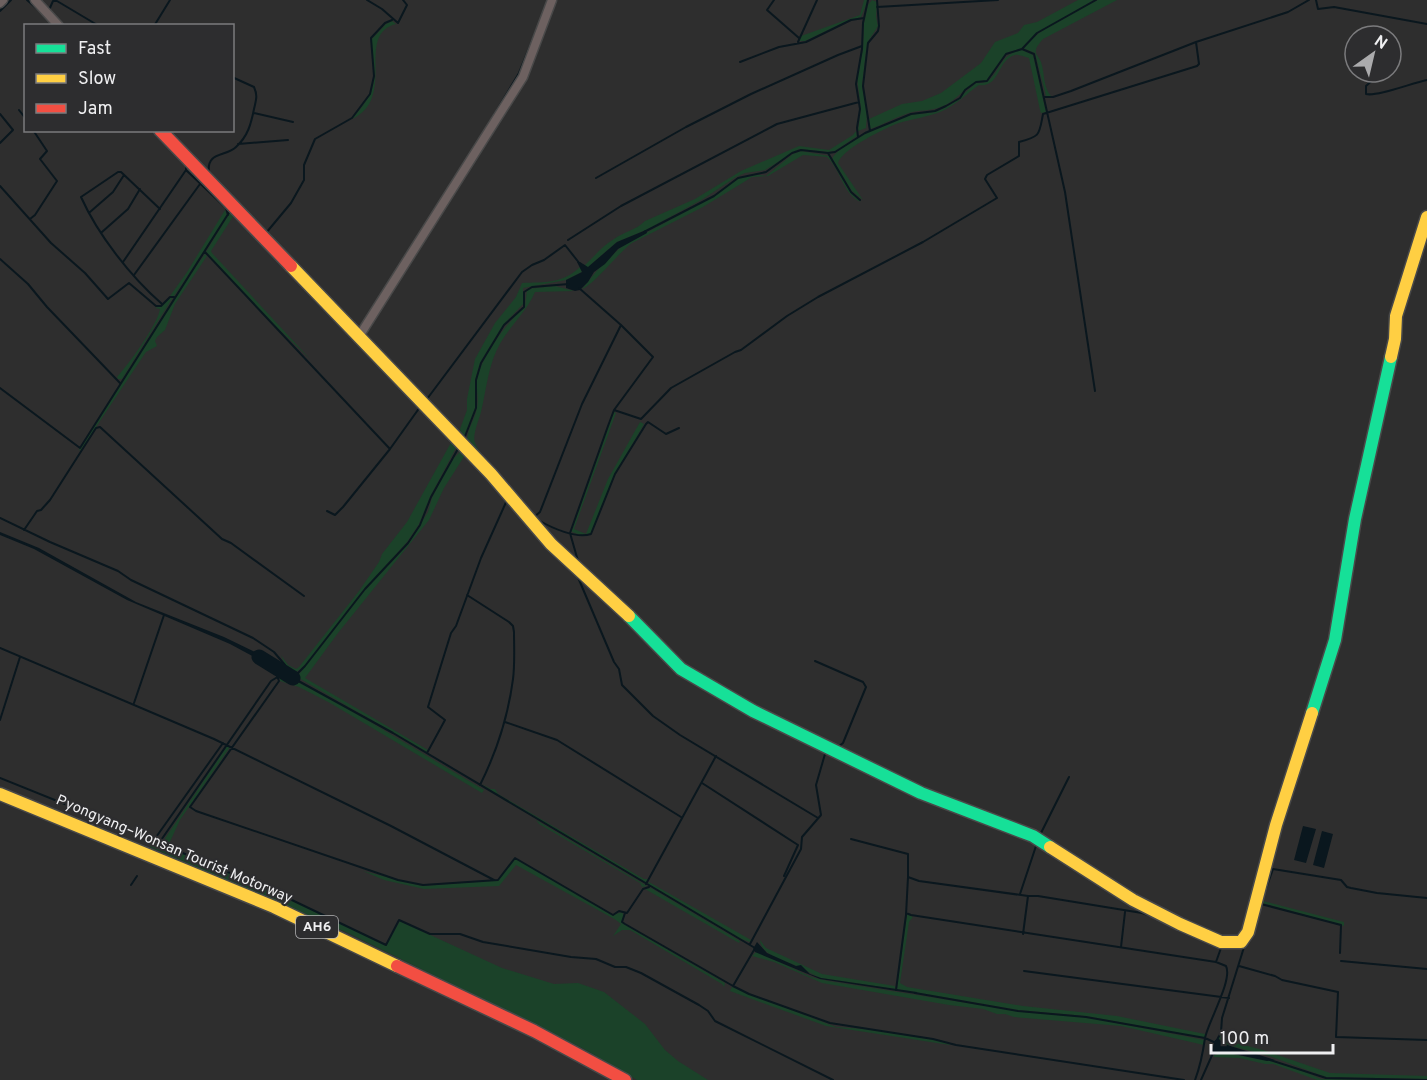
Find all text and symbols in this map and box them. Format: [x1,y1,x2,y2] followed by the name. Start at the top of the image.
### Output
[24,24,234,132] legend
[1343,24,1403,84] north arrow
[1370,32,1391,55] text: N
[78,38,111,61] text: Fast
[78,68,116,91] text: Slow
[78,98,113,121] text: Jam
[53,791,295,909] street label: Pyongyang–Wonsan Tourist Motorway
[296,916,338,938] road number: AH6
[1211,1017,1332,1055] scale bar
[1220,1028,1269,1051] text: 100 m

